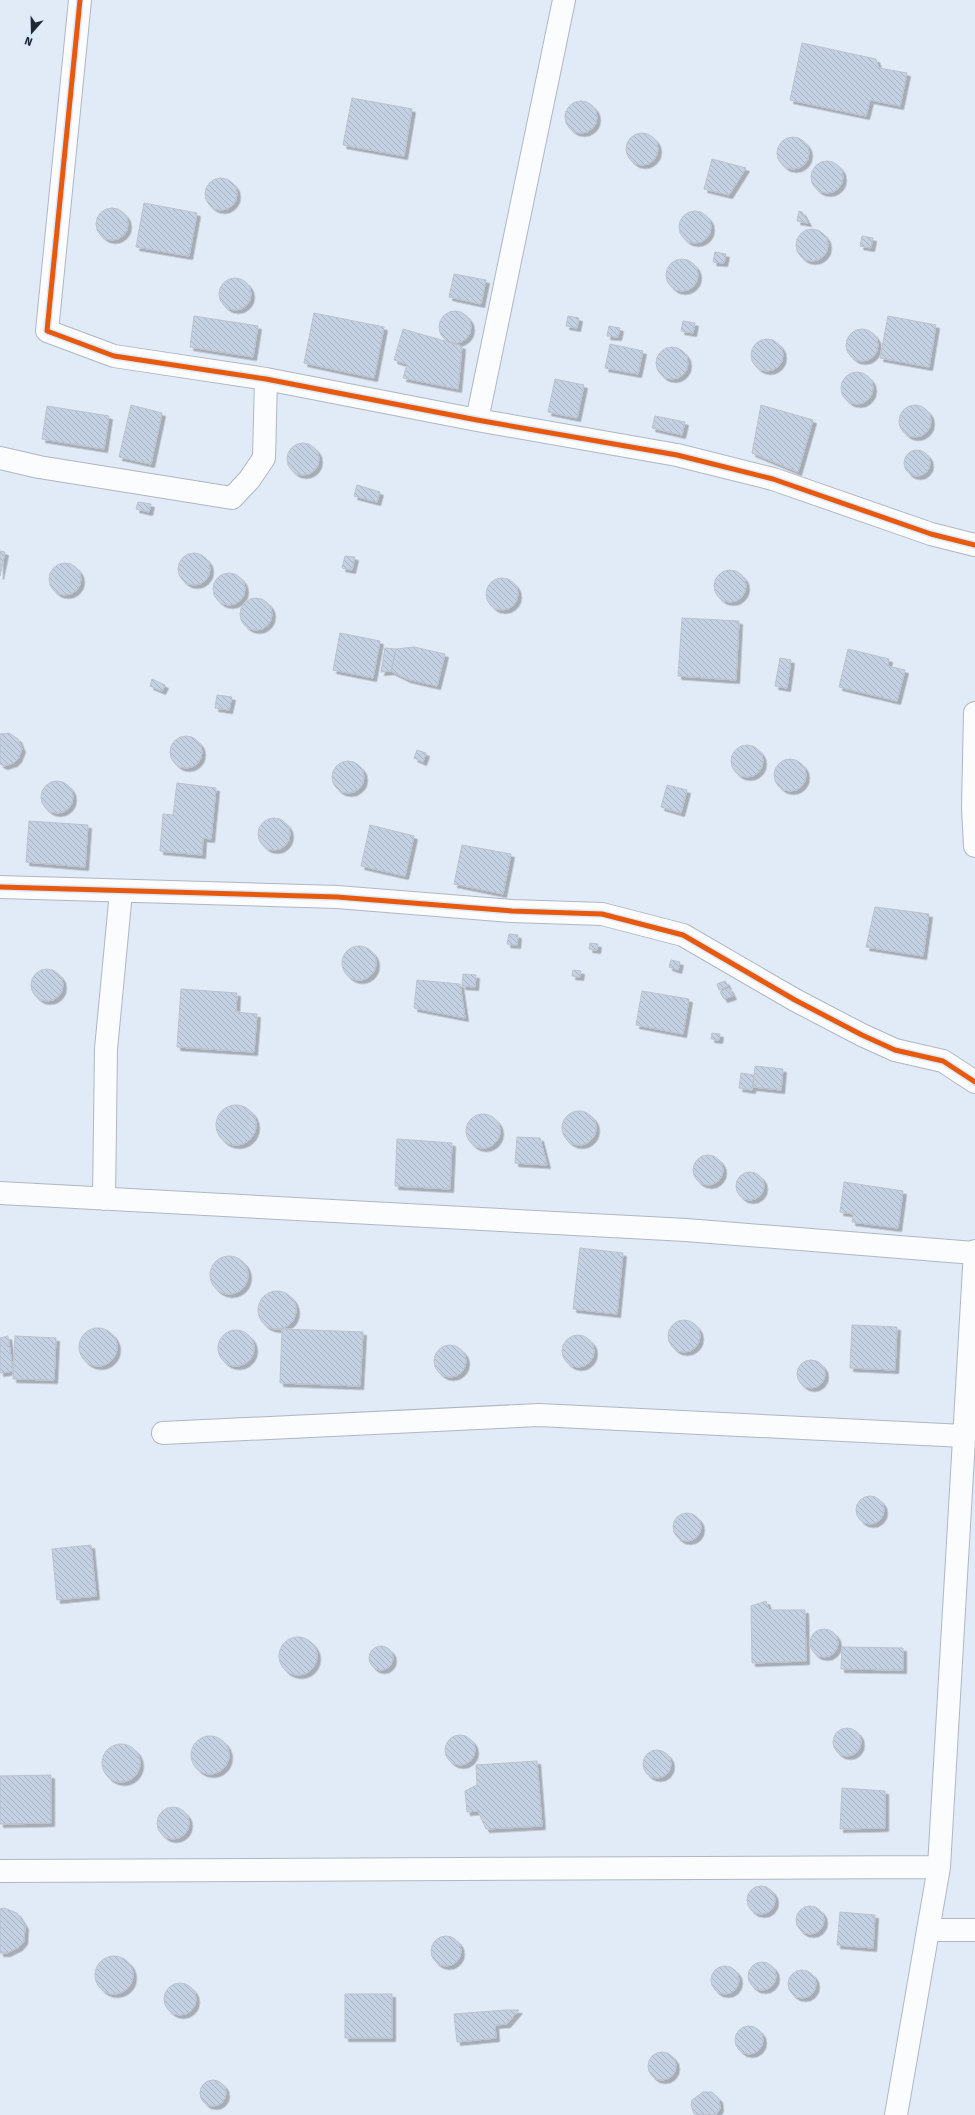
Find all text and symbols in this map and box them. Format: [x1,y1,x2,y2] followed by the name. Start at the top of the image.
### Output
[12,12,52,52] north arrow
[23,34,34,48] text: N

